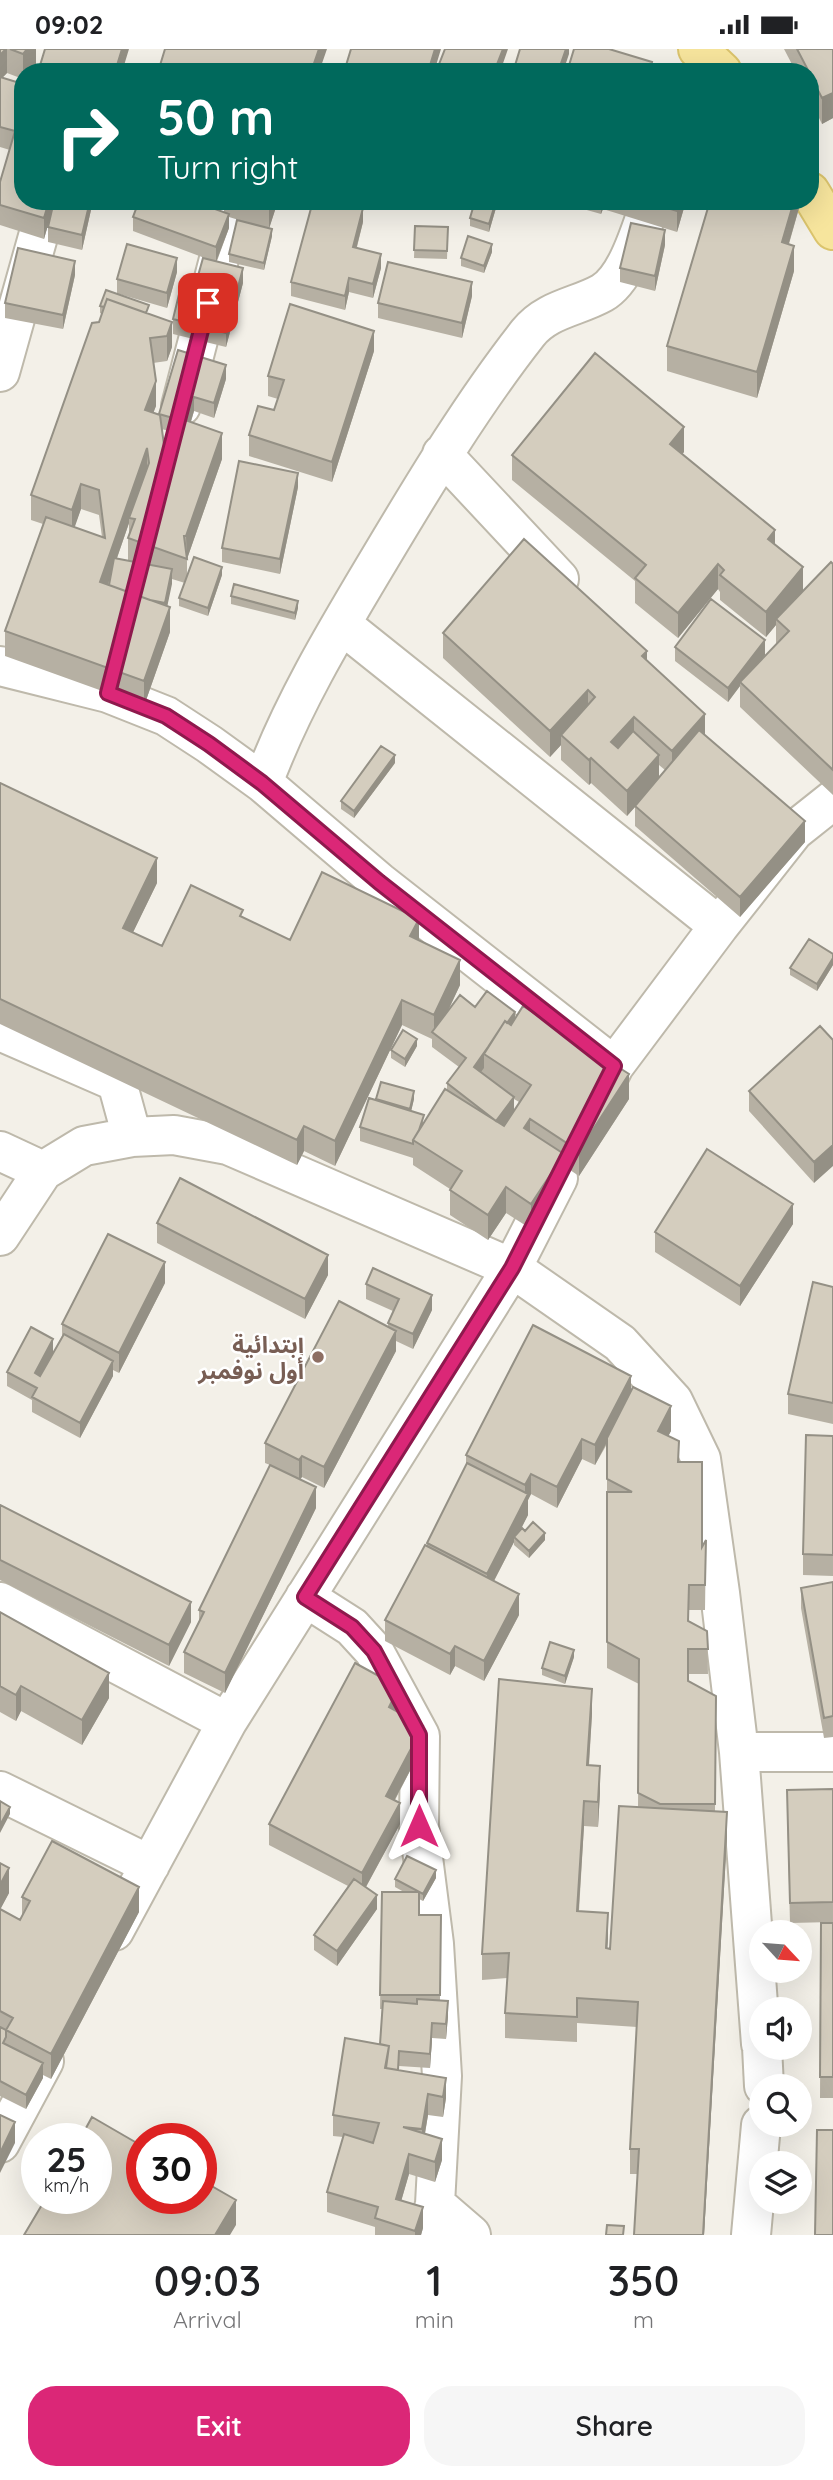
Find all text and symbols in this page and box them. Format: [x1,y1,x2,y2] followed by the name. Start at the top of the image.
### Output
[35,8,104,41] text: 09:02
[157,86,274,147] text: 50 m
[42,91,133,182] icon: right
[157,147,298,187] text: Turn right
[178,273,238,333] pin
[189,284,227,322] icon: arrive
[197,1330,304,1385] place label: إبتدائية أول نوفمبر
[310,1349,326,1365] marker: إبتدائية أول نوفمبر
[382,1789,456,1863] position arrow
[749,1920,812,1983] north arrow
[749,1920,812,2214] map controls
[749,1997,812,2060] button: sound
[749,2074,812,2137] button: search
[126,2123,217,2214] speed limit sign: 30
[46,2137,87,2181] text: 25
[749,2151,812,2214] button: layers
[44,2174,89,2197] text: km/h
[154,2254,261,2307] text: 09:03
[426,2254,442,2307] text: 1
[608,2254,679,2307] text: 350
[173,2305,242,2334] text: Arrival
[415,2305,454,2334] text: min
[633,2305,654,2334] text: m
[28,2386,410,2466] button: Exit
[424,2386,805,2466] button: Share

